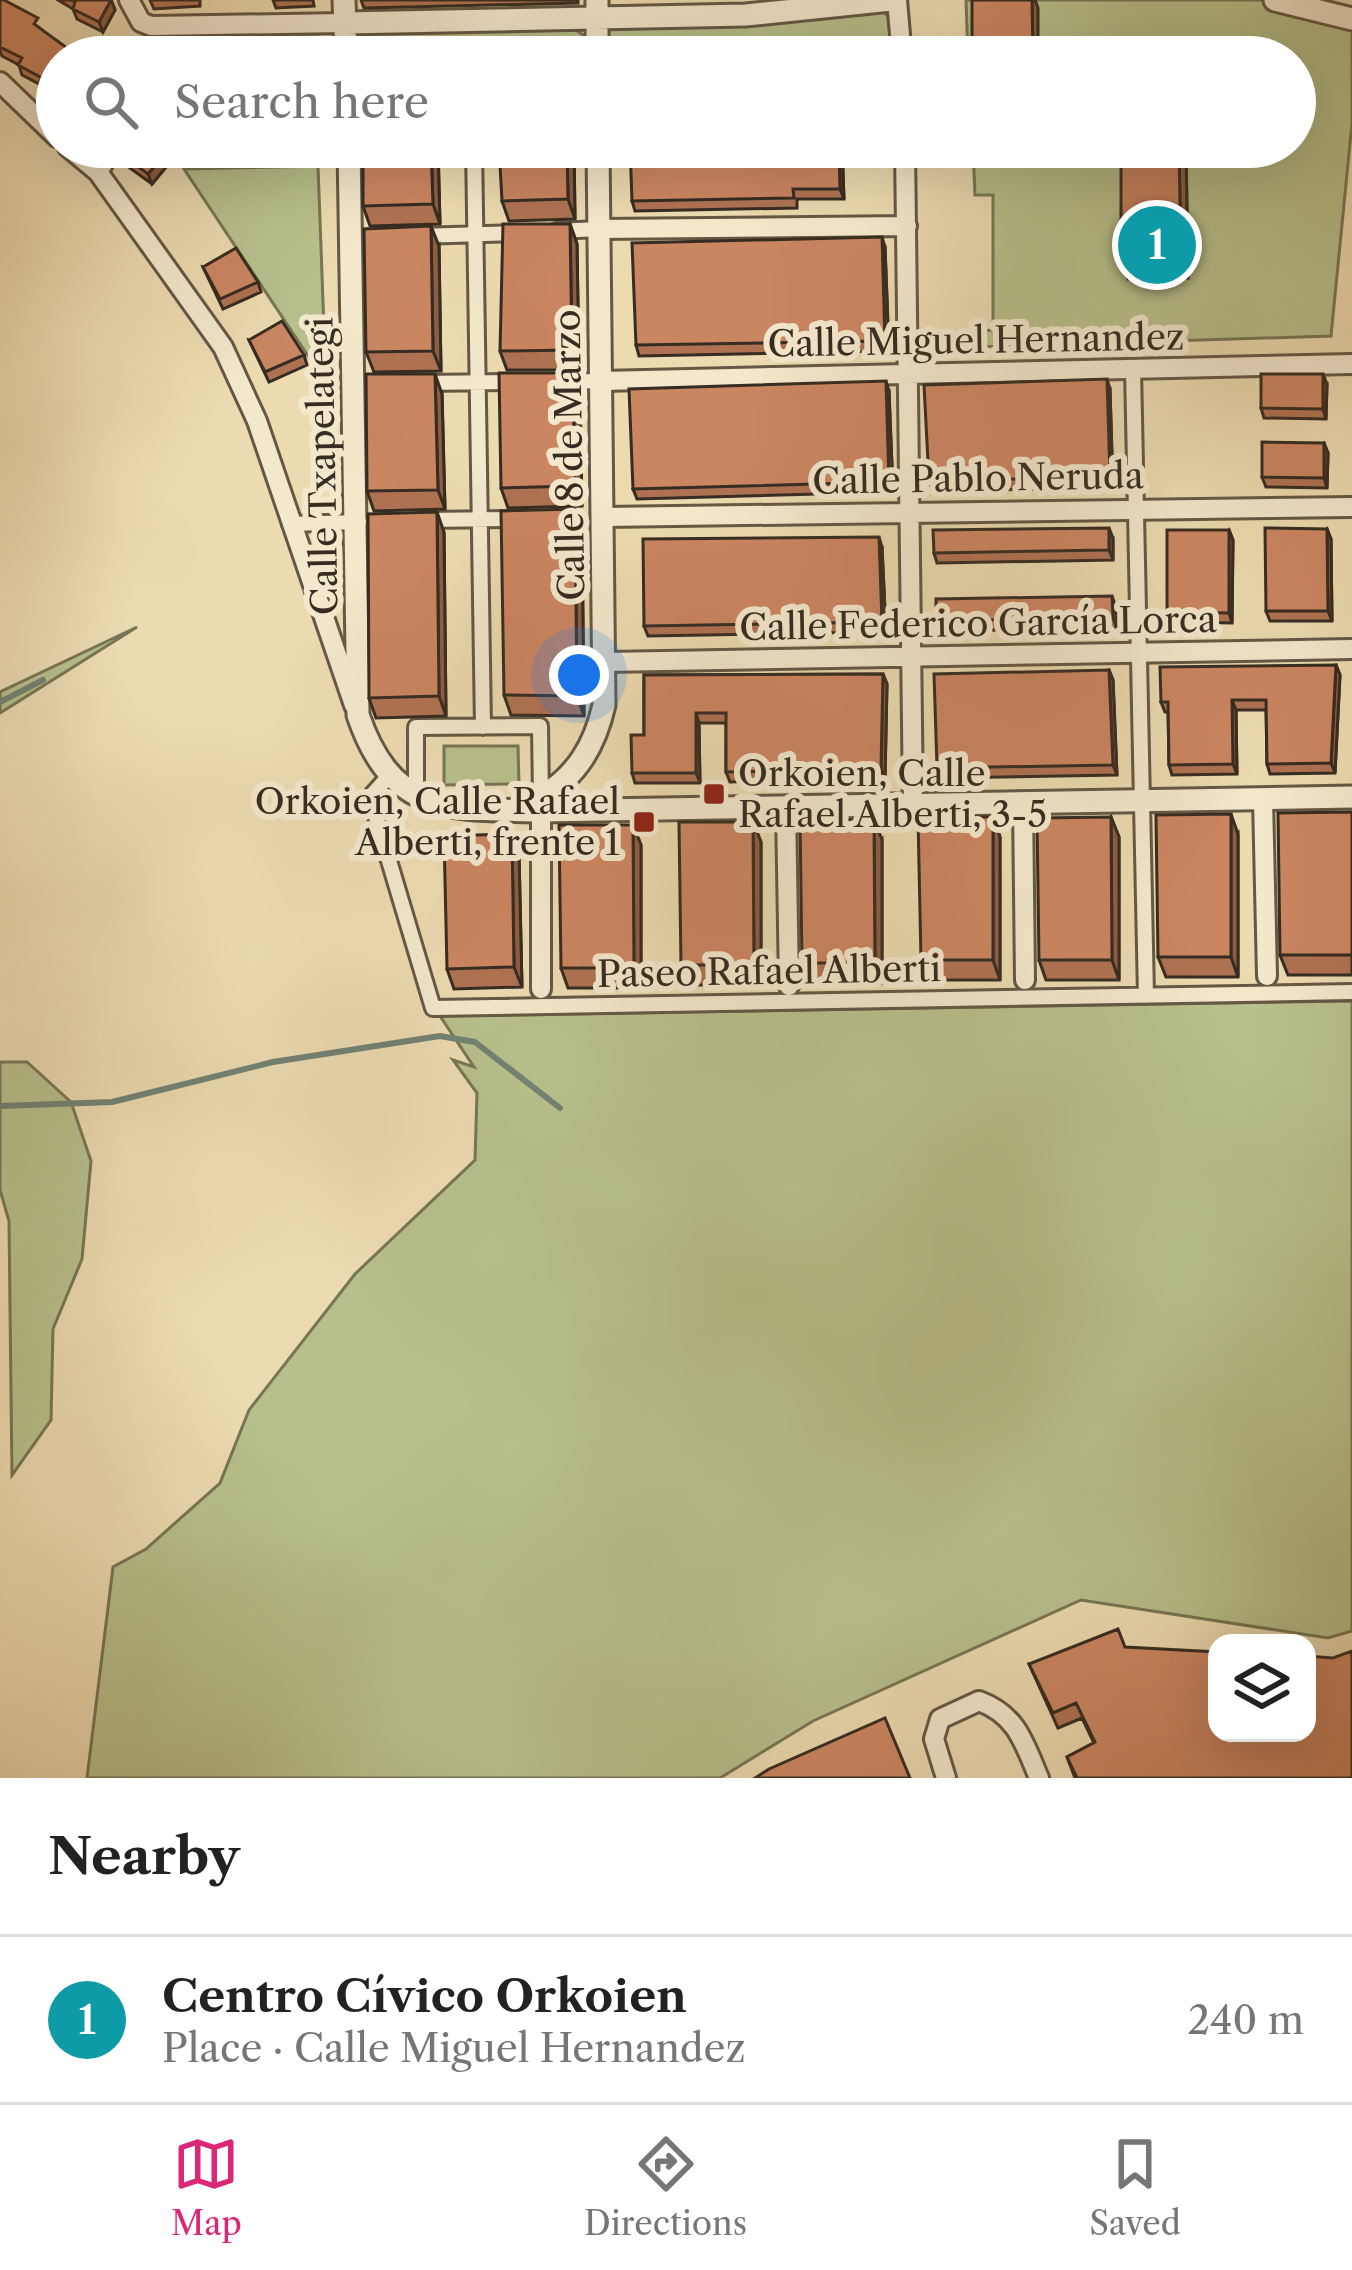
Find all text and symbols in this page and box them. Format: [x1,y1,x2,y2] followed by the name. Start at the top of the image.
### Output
[36,36,1316,168] search box
[78,69,144,135] icon: search
[174,74,429,130] text: Search here
[1118,200,1196,290] pin: 1
[544,309,594,601] street label: Calle 8 de Marzo
[767,314,1185,366] street label: Calle Miguel Hernandez
[297,316,347,615] street label: Calle Txapelategi
[812,453,1144,503] street label: Calle Pablo Neruda
[739,597,1217,649] street label: Calle Federico García Lorca
[549,645,609,705] your location
[738,751,1047,836] place label: Orkoien, Calle Rafael Alberti, 3-5
[255,779,620,864] place label: Orkoien, Calle Rafael Alberti, frente 1
[701,781,727,807] marker: Orkoien, Calle Rafael Alberti, 3-5
[631,809,657,835] marker: Orkoien, Calle Rafael Alberti, frente 1
[597,946,941,996] street label: Paseo Rafael Alberti
[1208,1634,1316,1742] map controls
[1208,1634,1316,1742] button: layers
[48,1825,240,1887] text: Nearby
[162,1968,687,2024] text: Centro Cívico Orkoien
[78,1996,96,2044] text: 1
[1188,1996,1304,2044] text: 240 m
[162,2024,746,2072] text: Place · Calle Miguel Hernandez
[171,2131,242,2244] tab: Map
[584,2131,747,2244] tab: Directions
[1089,2131,1181,2244] tab: Saved

